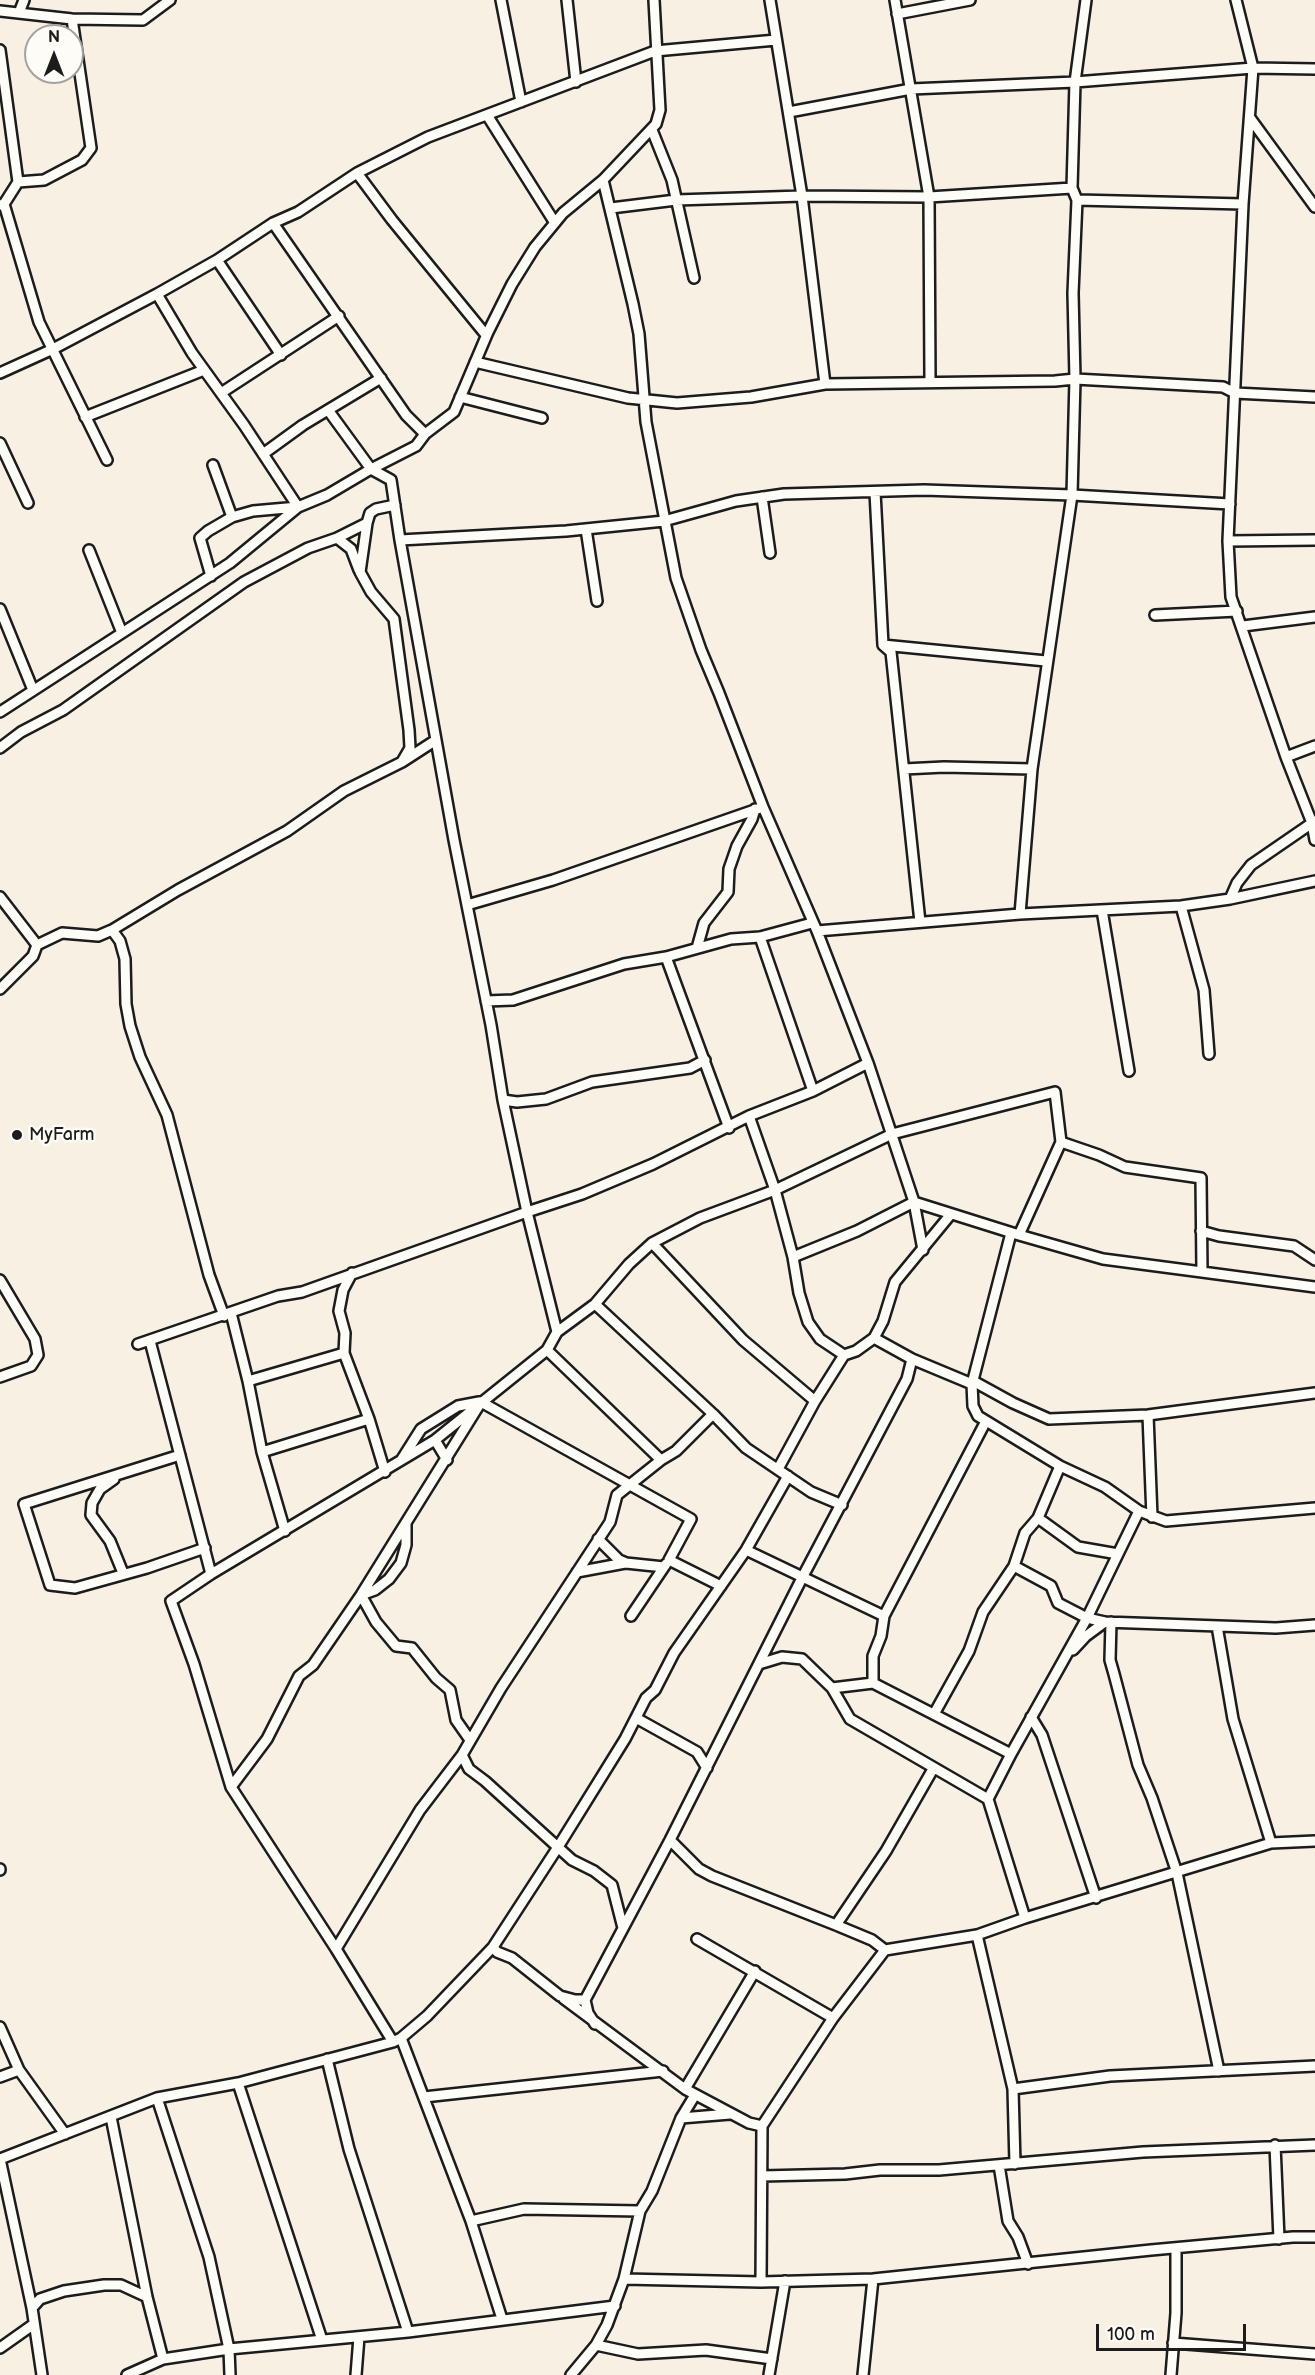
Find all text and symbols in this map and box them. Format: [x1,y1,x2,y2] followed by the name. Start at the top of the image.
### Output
[24,24,84,84] north arrow
[48,28,60,47] text: N
[29,1124,94,1146] place label: MyFarm
[10,1128,24,1142] marker: MyFarm
[1099,2312,1249,2350] scale bar
[1107,2324,1155,2345] text: 100 m

